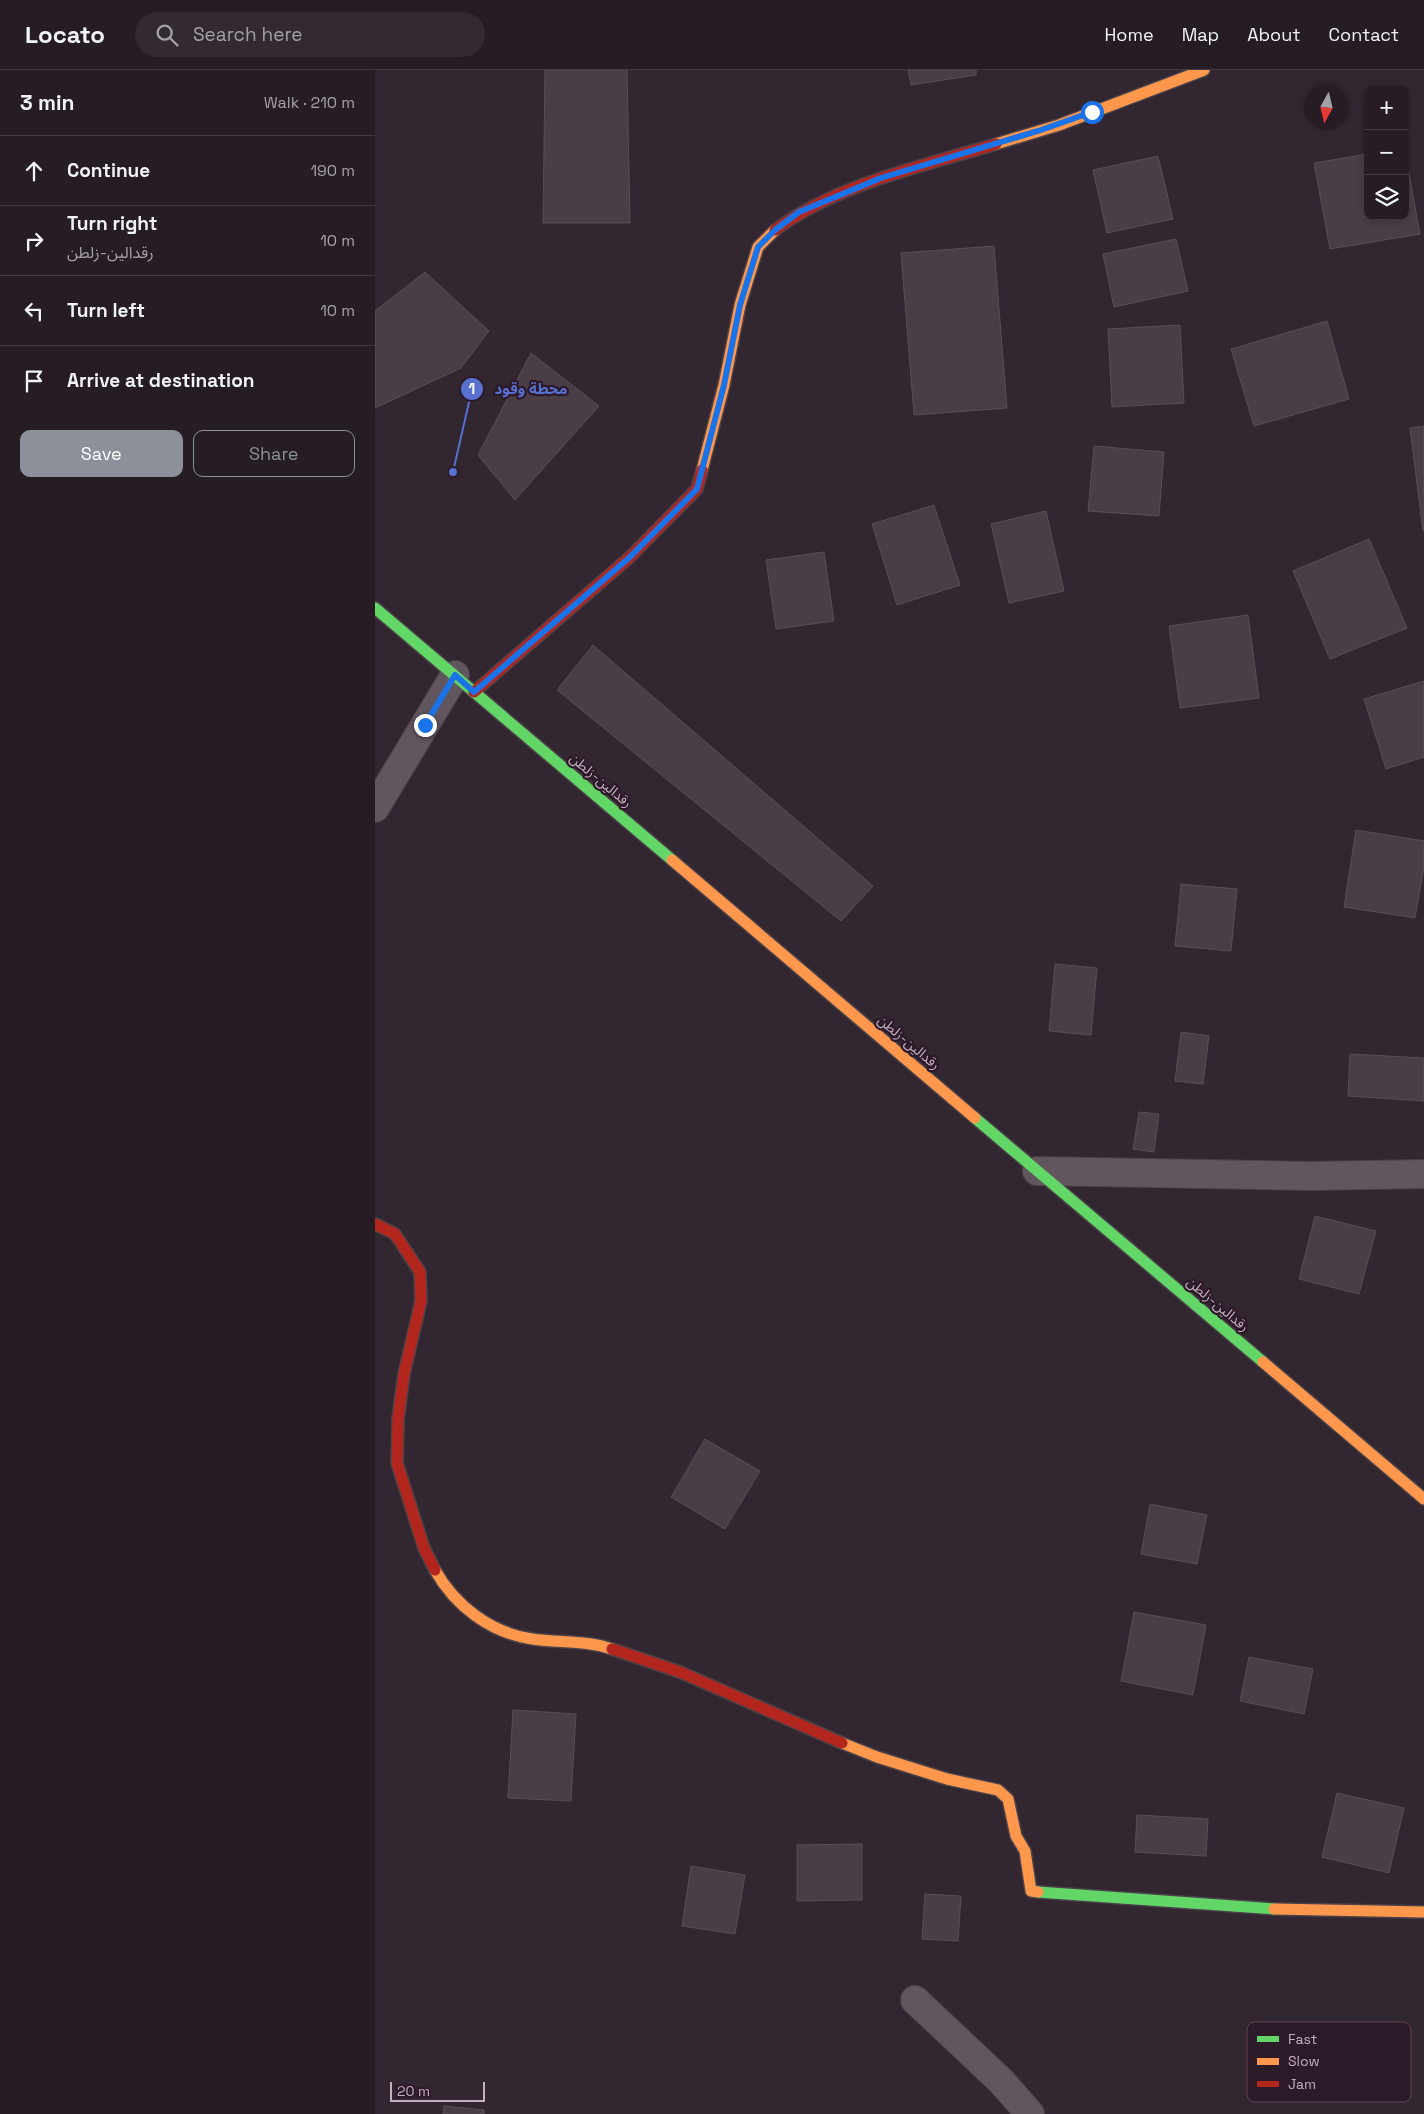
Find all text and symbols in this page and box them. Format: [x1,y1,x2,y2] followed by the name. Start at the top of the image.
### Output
[135,12,485,57] search box
[25,19,105,50] text: Locato
[153,21,181,49] icon: search
[193,22,302,47] text: Search here
[1105,23,1154,46] text: Home
[1182,23,1219,46] text: Map
[1247,23,1301,46] text: About
[1329,23,1399,46] text: Contact
[1304,85,1349,130] north arrow
[1364,85,1409,220] map controls
[1364,85,1409,130] button: +
[20,89,75,116] text: 3 min
[264,92,355,113] text: Walk · 210 m
[1081,101,1104,124] route start
[1364,130,1409,175] button: −
[20,157,48,185] icon: ahead
[67,158,150,183] text: Continue
[310,160,355,181] text: 190 m
[1364,175,1409,220] button: layers
[67,211,157,236] text: Turn right
[20,227,48,255] icon: right
[320,230,355,251] text: 10 m
[67,242,154,263] text: رقدالين-زلطن
[20,297,48,325] icon: left
[67,298,145,323] text: Turn left
[320,300,355,321] text: 10 m
[20,367,48,395] icon: arrive
[67,368,255,393] text: Arrive at destination
[460,374,577,404] callout: محطة وقود
[469,379,475,398] text: 1
[495,379,567,398] text: محطة وقود
[20,430,183,477] button: Save
[193,430,355,477] button: Share
[414,714,437,737] route end
[566,749,636,811] street label: رقدالين-زلطن
[874,1011,944,1073] street label: رقدالين-زلطن
[1183,1273,1253,1335] street label: رقدالين-زلطن
[1247,2022,1411,2102] legend
[1288,2030,1317,2048] text: Fast
[1288,2052,1320,2070] text: Slow
[1288,2075,1316,2093] text: Jam
[390,2079,485,2102] scale bar
[397,2082,430,2100] text: 20 m

